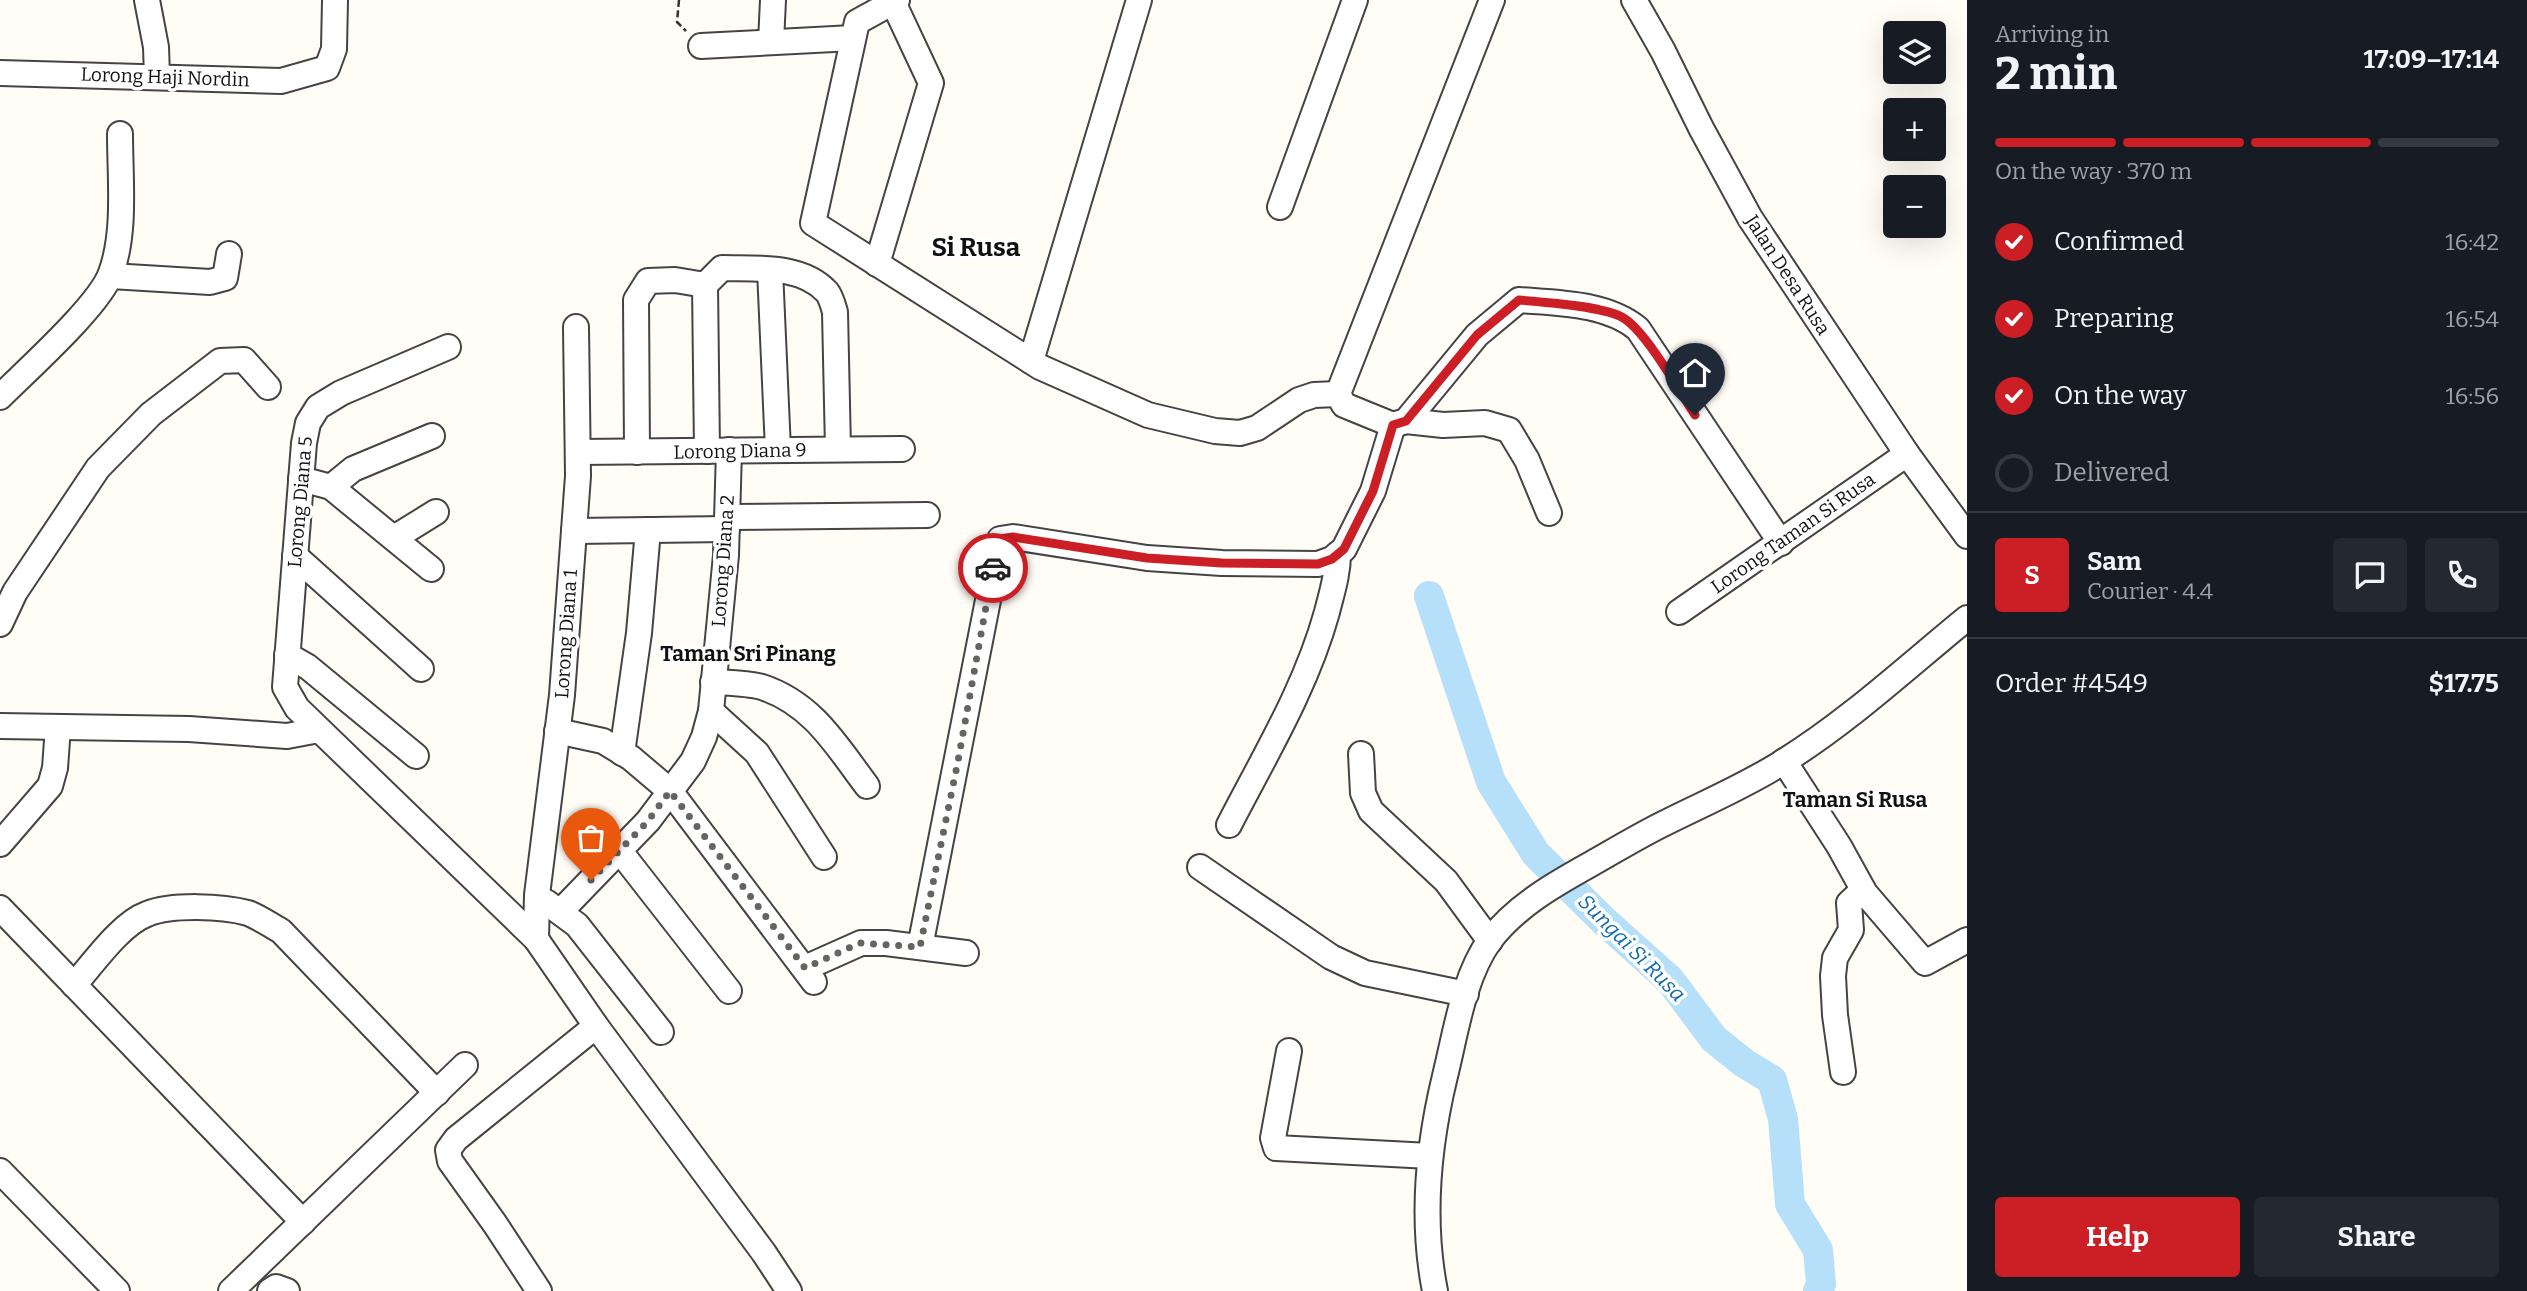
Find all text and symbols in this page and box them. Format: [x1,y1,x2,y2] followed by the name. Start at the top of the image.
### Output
[1995,20,2109,48] text: Arriving in
[1883,21,1946,238] map controls
[1883,21,1946,84] button: layers
[2363,44,2499,75] text: 17:09–17:14
[1995,46,2117,101] text: 2 min
[80,63,250,91] street label: Lorong Haji Nordin
[1883,98,1946,161] button: +
[1995,157,2192,185] text: On the way · 370 m
[1883,175,1946,238] button: −
[1740,210,1836,340] street label: Jalan Desa Rusa
[1995,223,2033,261] icon: check
[2054,226,2184,257] text: Confirmed
[2445,228,2499,256] text: 16:42
[932,232,1021,263] district label: Si Rusa
[1995,300,2033,338] icon: check
[2054,303,2174,334] text: Preparing
[2446,305,2499,333] text: 16:54
[1665,343,1725,415] pin
[1676,354,1714,392] icon: home
[1995,377,2033,415] icon: check
[2054,380,2187,411] text: On the way
[2446,382,2499,410] text: 16:56
[283,435,317,569] street label: Lorong Diana 5
[673,438,807,464] street label: Lorong Diana 9
[2054,457,2169,488] text: Delivered
[1707,467,1880,598] street label: Lorong Taman Si Rusa
[707,494,739,628] street label: Lorong Diana 2
[958,533,1028,603] courier
[2333,538,2407,612] button: chat
[2425,538,2499,612] button: phone
[2087,546,2142,577] text: Sam
[974,549,1012,587] icon: car
[2024,560,2040,591] text: S
[550,568,582,699] street label: Lorong Diana 1
[2087,577,2213,605] text: Courier · 4.4
[660,641,836,667] district label: Taman Sri Pinang
[1995,668,2148,699] text: Order #4549
[2428,668,2499,699] text: $17.75
[1783,787,1928,813] district label: Taman Si Rusa
[561,808,621,880] pin
[572,819,610,857] icon: bag
[1573,889,1691,1007] water label: Sungai Si Rusa
[1995,1197,2240,1277] button: Help
[2254,1197,2499,1277] button: Share

